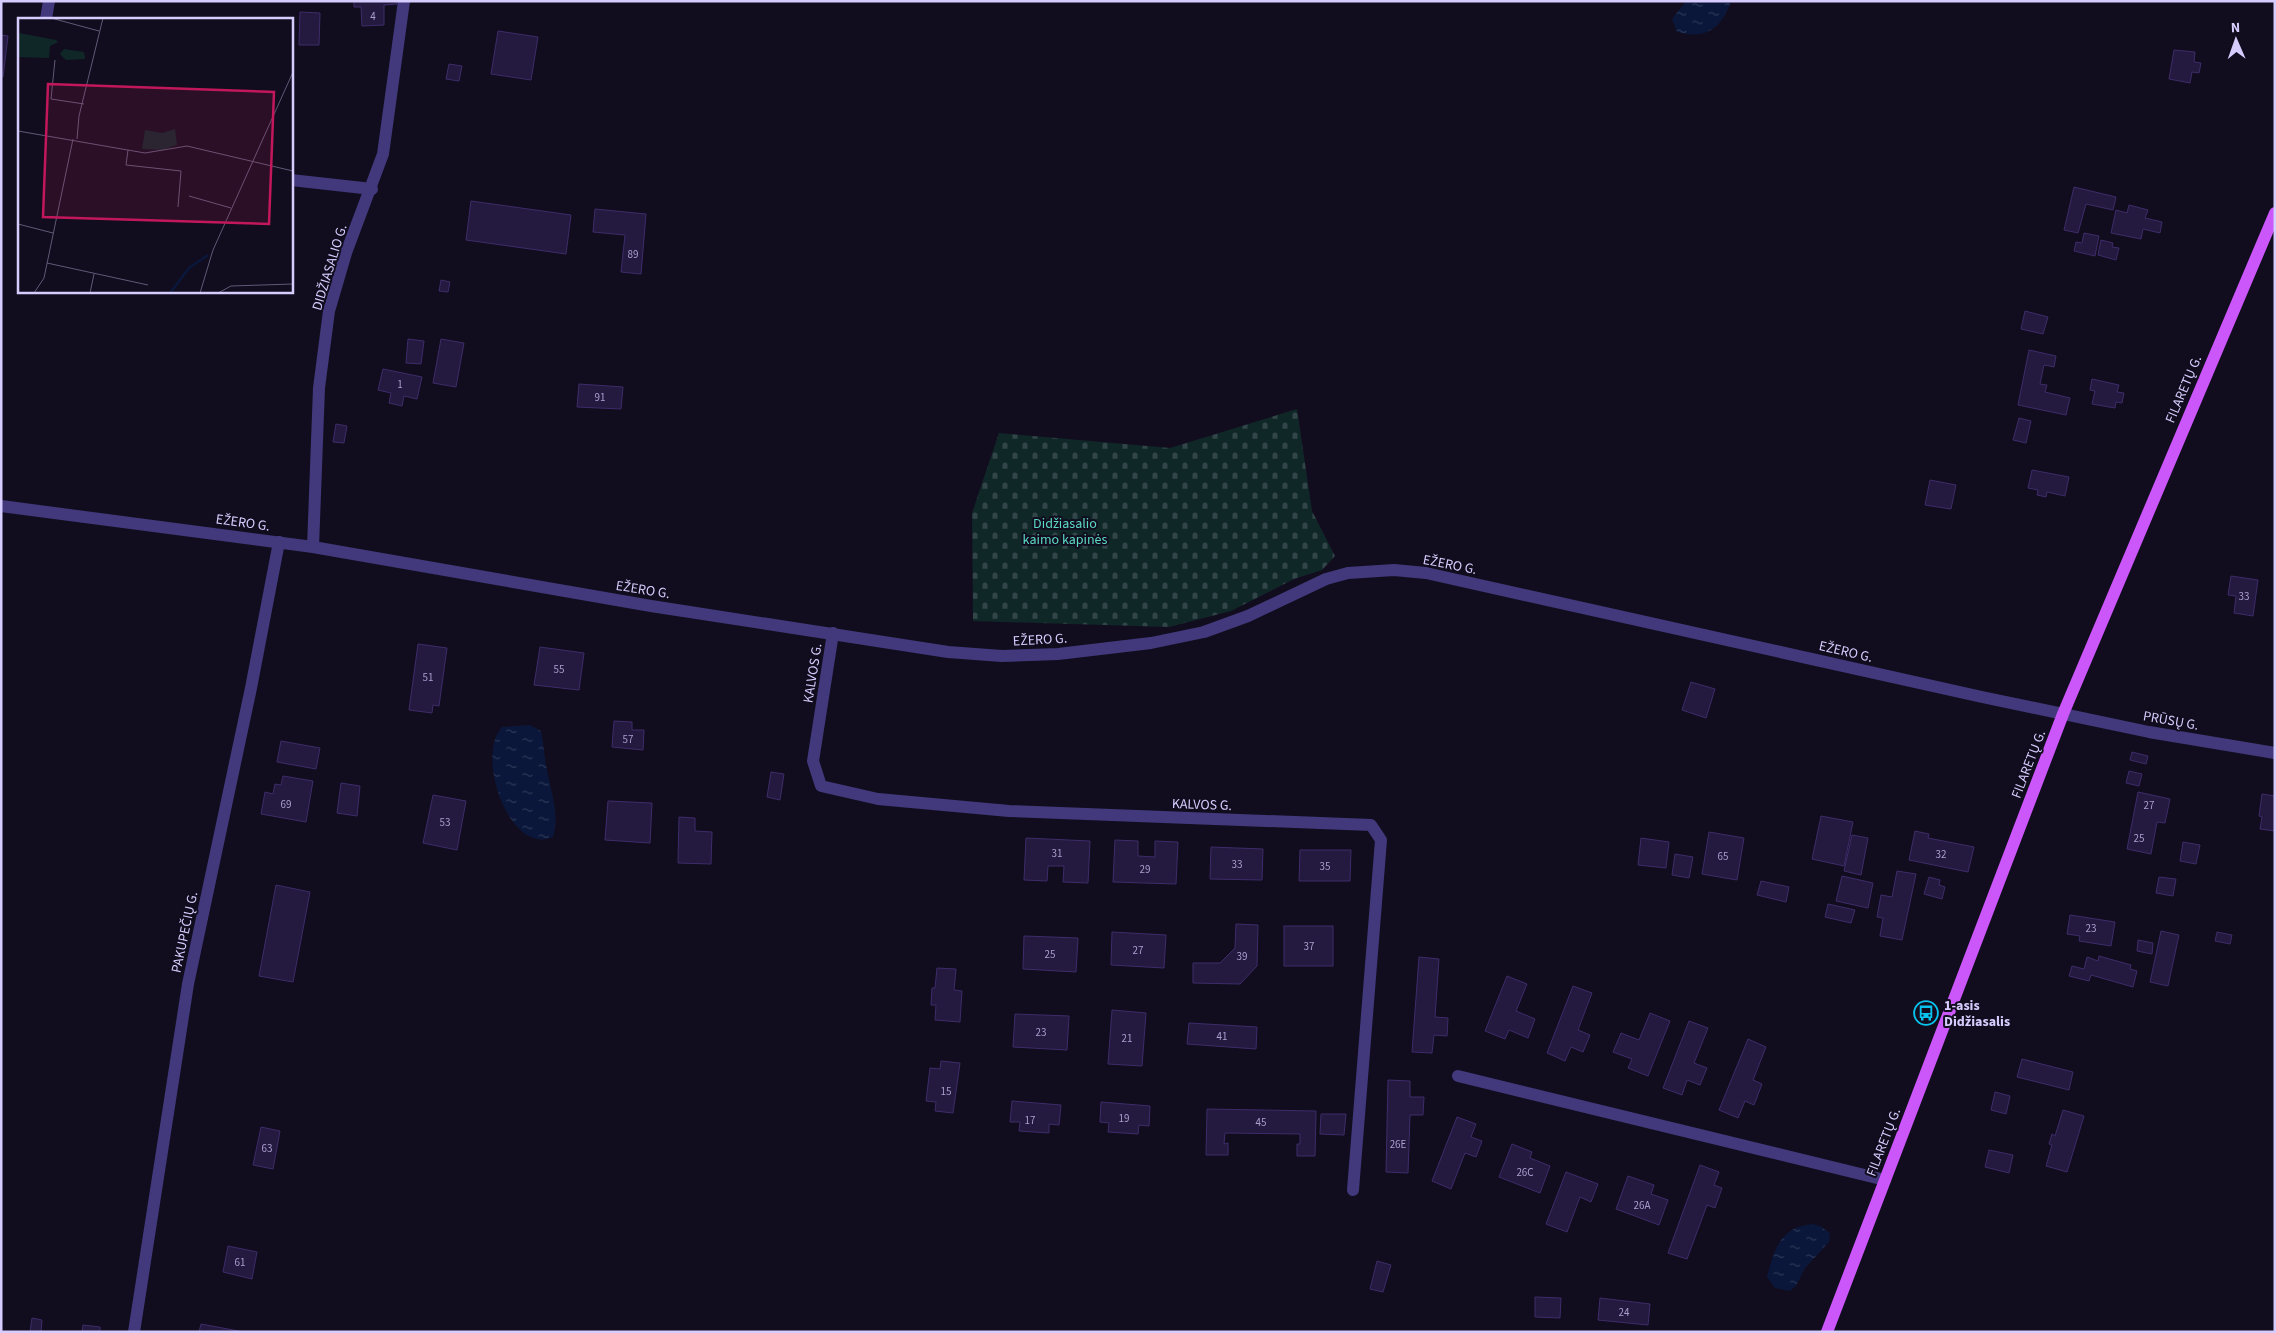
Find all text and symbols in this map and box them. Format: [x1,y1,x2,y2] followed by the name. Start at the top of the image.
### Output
[370,9,376,24] house number: 4
[2211,15,2261,65] north arrow
[18,18,292,292] inset map
[2231,18,2241,38] text: N
[307,222,353,313] street label: DIDŽIASALIO G.
[628,247,638,262] house number: 89
[2161,352,2207,426] street label: FILARETŲ G.
[397,377,403,392] house number: 1
[595,390,605,405] house number: 91
[214,509,271,537] street label: EŽERO G.
[1023,514,1108,550] park label: Didžiasalio kaimo kapinės
[1421,550,1478,580] street label: EŽERO G.
[614,576,671,604] street label: EŽERO G.
[2239,589,2249,604] house number: 33
[1012,629,1068,651] street label: EŽERO G.
[1817,636,1875,668] street label: EŽERO G.
[798,642,828,704] street label: KALVOS G.
[554,662,564,677] house number: 55
[423,670,433,685] house number: 51
[2141,706,2200,736] street label: PRŪSŲ G.
[2007,727,2051,801] street label: FILARETŲ G.
[623,732,633,747] house number: 57
[1172,794,1232,816] street label: KALVOS G.
[281,797,291,812] house number: 69
[2144,798,2154,813] house number: 27
[440,815,450,830] house number: 53
[2134,831,2144,846] house number: 25
[1052,846,1062,861] house number: 31
[1936,847,1946,862] house number: 32
[1718,849,1728,864] house number: 65
[1232,857,1242,872] house number: 33
[1320,859,1330,874] house number: 35
[1140,862,1150,877] house number: 29
[167,890,203,975] street label: PAKUPEČIŲ G.
[2086,921,2096,936] house number: 23
[1304,939,1314,954] house number: 37
[1133,943,1143,958] house number: 27
[1045,947,1055,962] house number: 25
[1237,949,1247,964] house number: 39
[1944,996,2010,1032] place label: 1-asis Didžiasalis
[1913,1000,1939,1026] bus stop icon: 1-asis Didžiasalis
[1036,1025,1046,1040] house number: 23
[1217,1029,1227,1044] house number: 41
[1122,1031,1132,1046] house number: 21
[941,1084,951,1099] house number: 15
[1862,1105,1906,1179] street label: FILARETŲ G.
[1119,1111,1129,1126] house number: 19
[1025,1113,1035,1128] house number: 17
[1256,1115,1266,1130] house number: 45
[1390,1137,1407,1152] house number: 26E
[262,1141,272,1156] house number: 63
[1516,1165,1534,1180] house number: 26C
[1634,1198,1650,1213] house number: 26A
[235,1255,245,1270] house number: 61
[1619,1305,1630,1320] house number: 24

